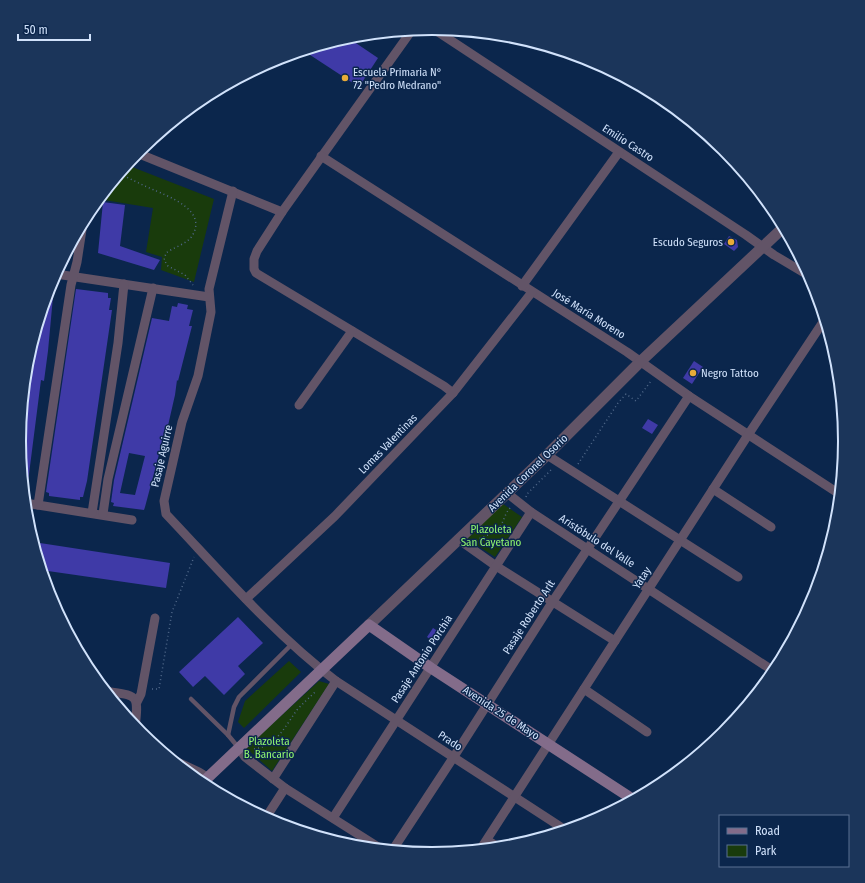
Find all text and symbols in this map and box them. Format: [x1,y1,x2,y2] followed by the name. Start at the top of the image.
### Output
[18,16,90,42] scale bar
[24,23,48,37] text: 50 m
[353,66,442,92] place label: Escuela Primaria N° 72 "Pedro Medrano"
[340,73,350,83] marker: Escuela Primaria N° 72 "Pedro Medrano"
[600,122,656,165] street label: Emilio Castro
[653,236,723,249] place label: Escudo Seguros
[726,237,736,247] marker: Escudo Seguros
[550,286,628,342] street label: José María Moreno
[701,367,759,380] place label: Negro Tattoo
[688,368,698,378] marker: Negro Tattoo
[356,411,420,477] street label: Lomas Valentinas
[149,424,175,488] street label: Pasaje Aguirre
[486,432,571,514] street label: Avenida Coronel Osorio
[557,512,637,570] street label: Aristóbulo del Valle
[461,523,522,549] park label: Plazoleta San Cayetano
[630,564,654,591] street label: Yatay
[500,577,558,657] street label: Pasaje Roberto Arlt
[389,613,455,705] street label: Pasaje Antonio Porchia
[460,683,542,743] street label: Avenida 25 de Mayo
[436,728,465,754] street label: Prado
[244,735,294,761] park label: Plazoleta B. Bancario
[719,815,849,867] legend
[755,824,780,838] text: Road
[755,844,777,858] text: Park

